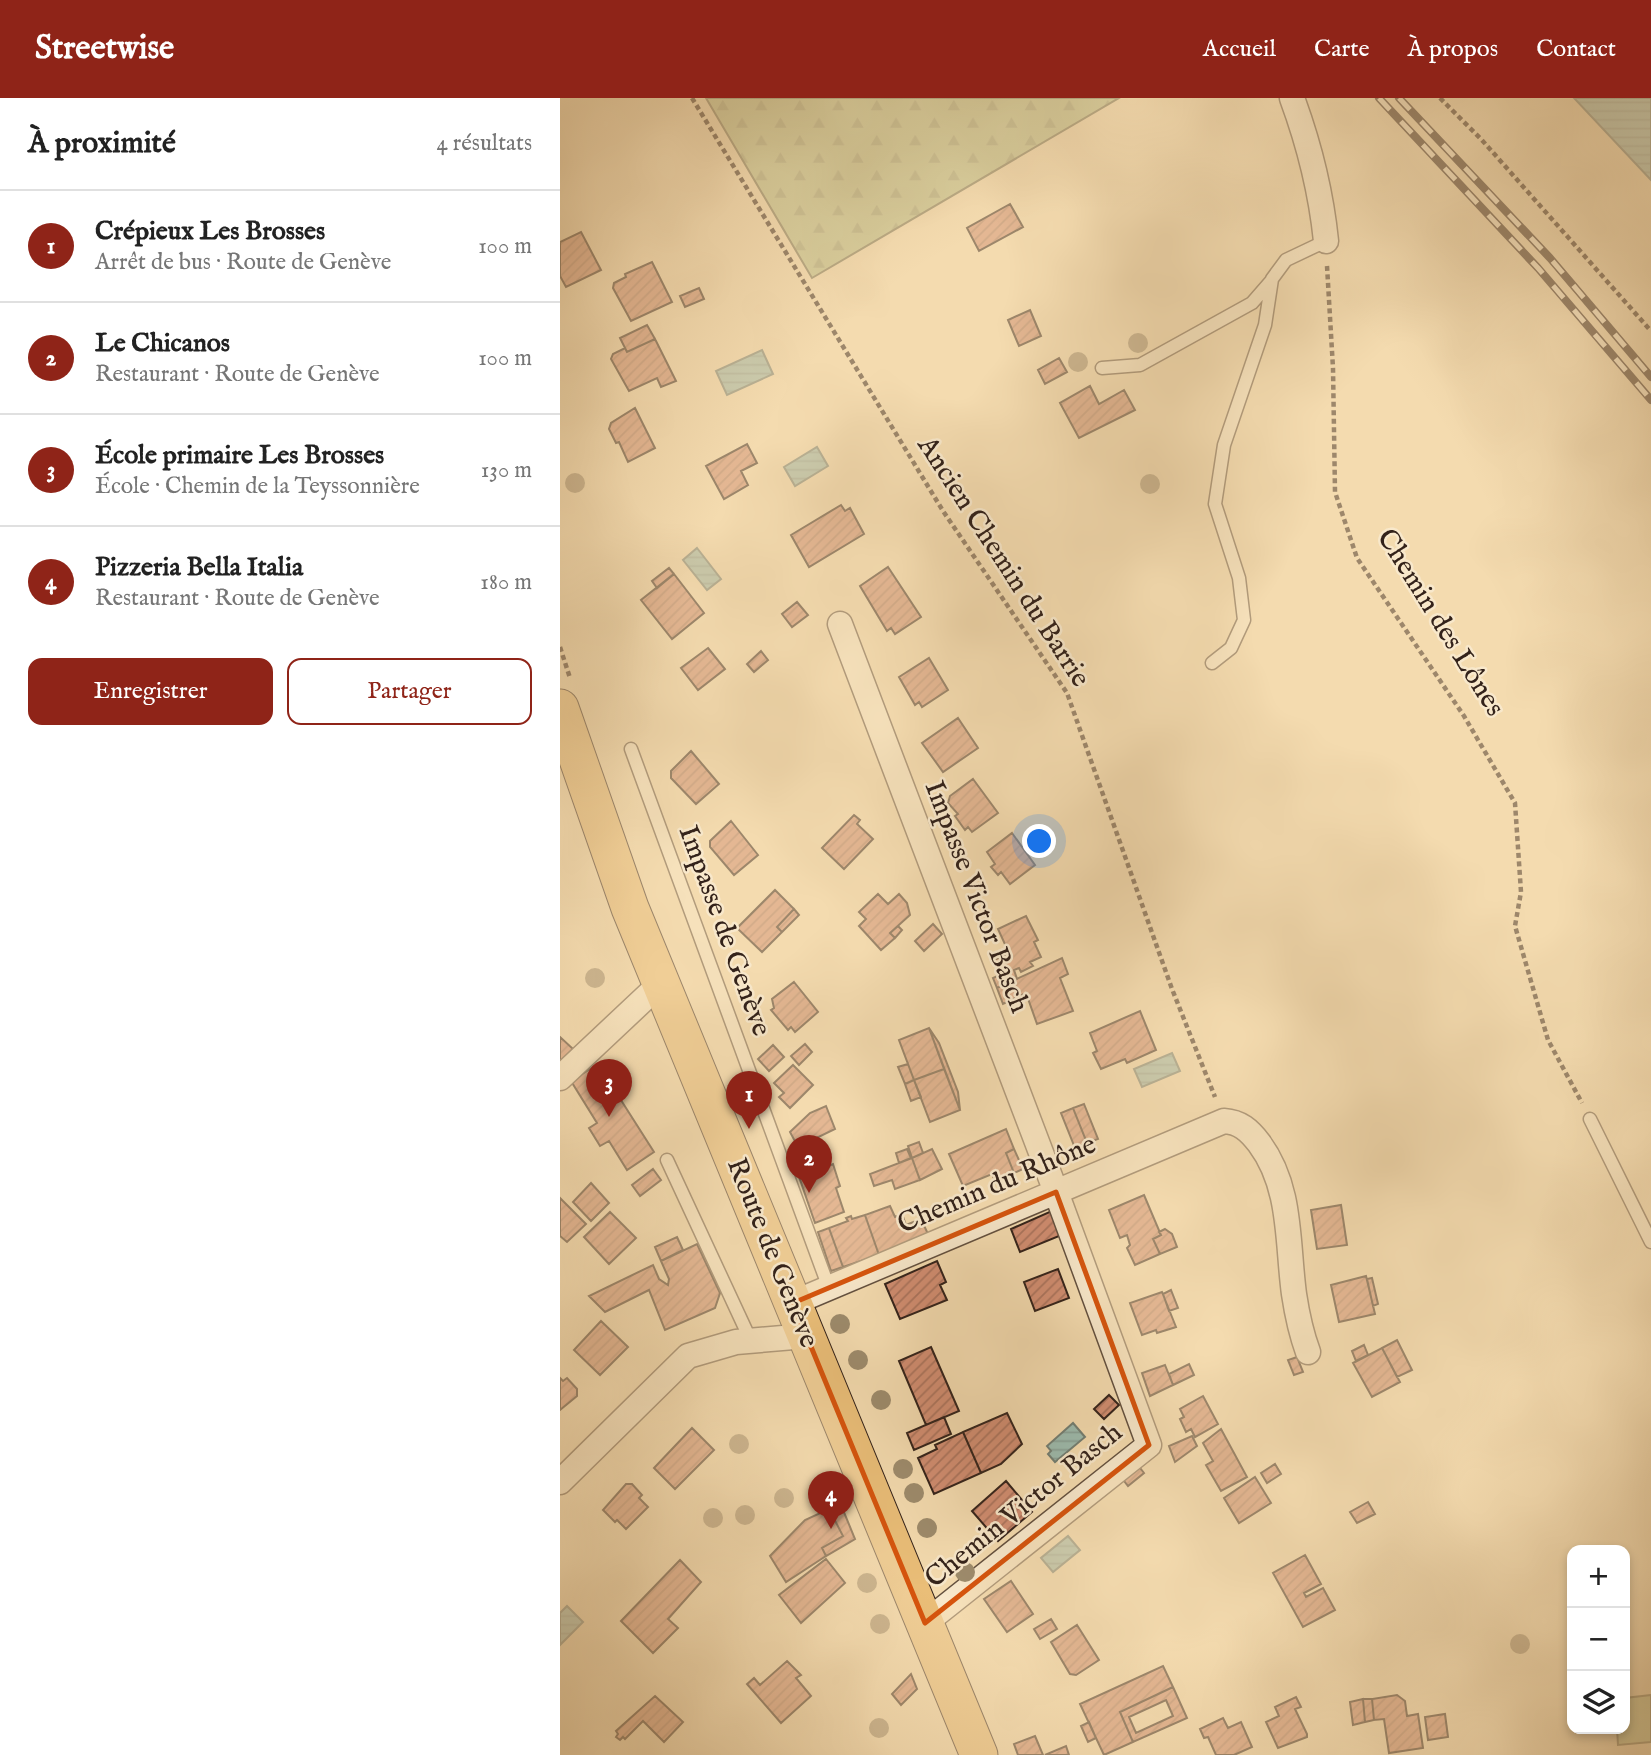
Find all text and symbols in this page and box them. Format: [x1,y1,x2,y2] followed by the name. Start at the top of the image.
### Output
[35,28,174,70] text: Streetwise
[1203,34,1276,65] text: Accueil
[1314,34,1370,65] text: Carte
[1408,34,1498,65] text: À propos
[1536,34,1616,65] text: Contact
[28,125,176,163] text: À proximité
[437,129,532,158] text: 4 résultats
[95,215,325,248] text: Crépieux Les Brosses
[47,232,55,261] text: 1
[478,232,532,261] text: 100 m
[95,248,391,277] text: Arrêt de bus · Route de Genève
[95,327,230,360] text: Le Chicanos
[46,344,56,373] text: 2
[478,344,532,373] text: 100 m
[95,360,380,389] text: Restaurant · Route de Genève
[908,429,1097,694] street label: Ancien Chemin du Barrie
[95,439,384,472] text: École primaire Les Brosses
[47,456,55,485] text: 3
[481,456,532,485] text: 130 m
[95,472,420,501] text: École · Chemin de la Teyssonnière
[1368,523,1512,723] street label: Chemin des Lônes
[95,551,303,584] text: Pizzeria Bella Italia
[45,568,57,597] text: 4
[480,568,532,597] text: 180 m
[95,584,380,613] text: Restaurant · Route de Genève
[28,658,273,725] button: Enregistrer
[287,658,532,725] button: Partager
[916,776,1036,1018] street label: Impasse Victor Basch
[670,821,778,1041] street label: Impasse de Genève
[1022,824,1056,858] your location
[586,1059,632,1117] pin: 3
[726,1071,772,1129] pin: 1
[893,1127,1102,1243] street label: Chemin du Rhône
[786,1135,832,1193] pin: 2
[718,1153,826,1353] street label: Route de Genève
[918,1416,1130,1596] street label: Chemin Victor Basch
[808,1471,854,1529] pin: 4
[1567,1545,1630,1734] map controls
[1567,1545,1630,1608] button: +
[1567,1608,1630,1671] button: −
[1567,1671,1630,1734] button: layers

